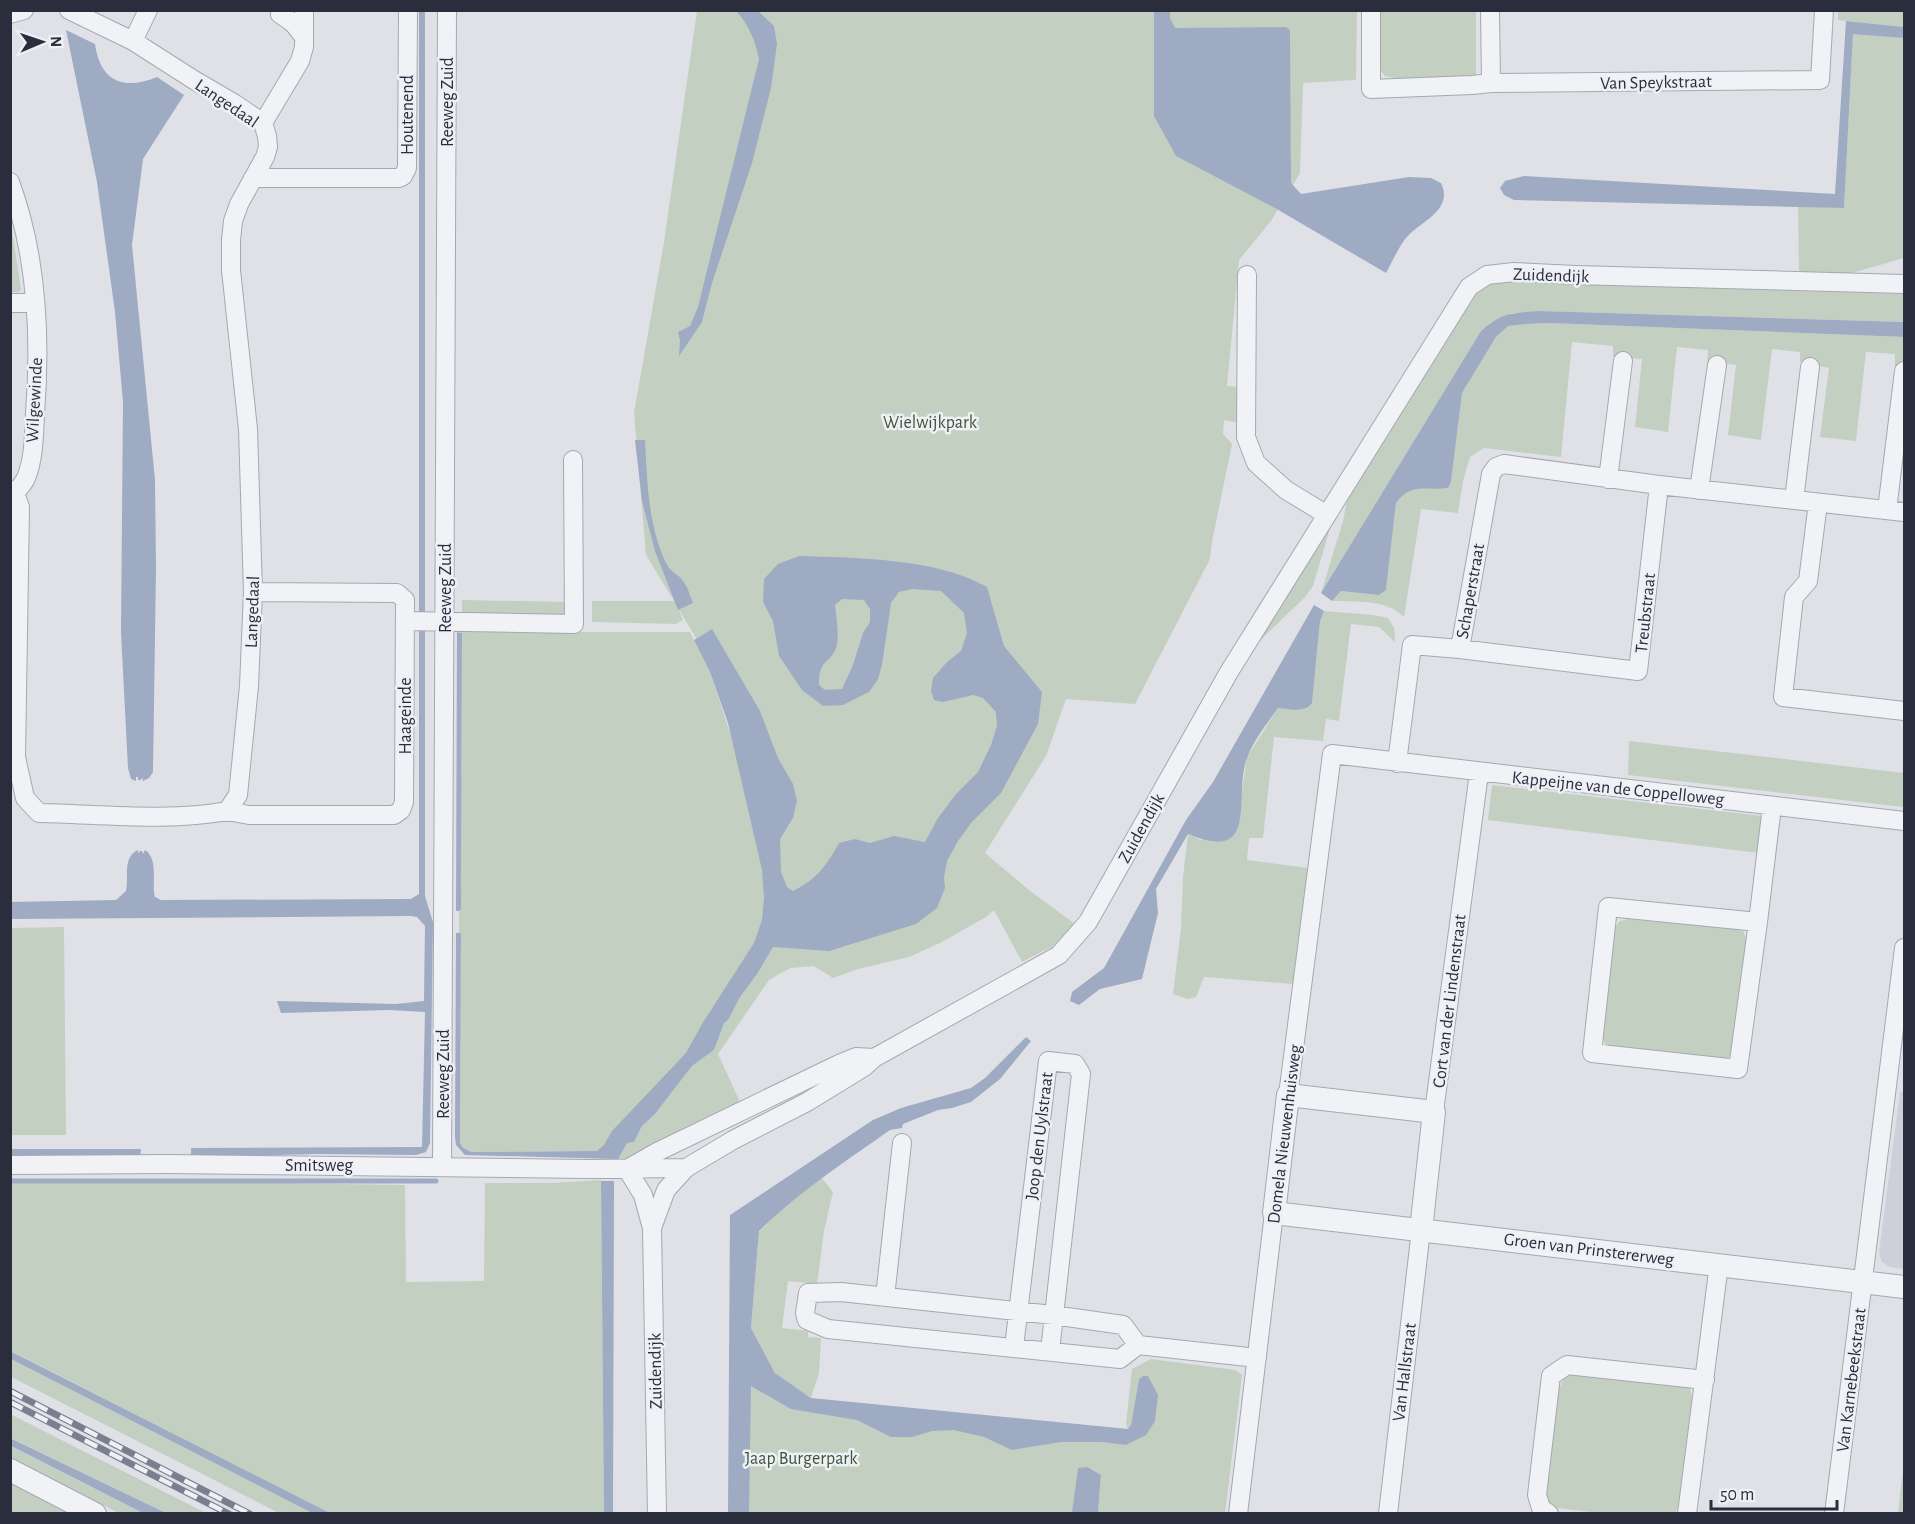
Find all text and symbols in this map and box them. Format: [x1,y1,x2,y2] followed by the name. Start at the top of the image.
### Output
[12,12,72,72] north arrow
[48,36,64,47] text: N
[439,57,457,147] street label: Reeweg Zuid
[1600,73,1712,93] street label: Van Speykstraat
[399,75,417,155] street label: Houtenend
[191,76,261,132] street label: Langedaal
[1513,266,1590,286] street label: Zuidendijk
[24,357,46,443] street label: Wilgewinde
[883,414,978,432] park label: Wielwijkpark
[1454,542,1488,640] street label: Schaperstraat
[437,543,455,633] street label: Reeweg Zuid
[1633,572,1659,654] street label: Treubstraat
[243,576,263,649] street label: Langedaal
[397,678,415,754] street label: Haageinde
[1511,769,1725,809] street label: Kappeijne van de Coppelloweg
[1116,790,1169,866] street label: Zuidendijk
[1430,913,1470,1089] street label: Cort van der Lindenstraat
[435,1029,453,1119] street label: Reeweg Zuid
[1265,1043,1305,1225] street label: Domela Nieuwenhuisweg
[1023,1071,1057,1201] street label: Joop den Uylstraat
[285,1157,353,1175] street label: Smitsweg
[1503,1231,1675,1269] street label: Groen van Prinstererweg
[1834,1307,1870,1453] street label: Van Karnebeekstraat
[1390,1322,1420,1422] street label: Van Hallstraat
[646,1332,666,1409] street label: Zuidendijk
[745,1450,858,1468] park label: Jaap Burgerpark
[1711,1473,1837,1511] scale bar
[1720,1486,1754,1504] text: 50 m

